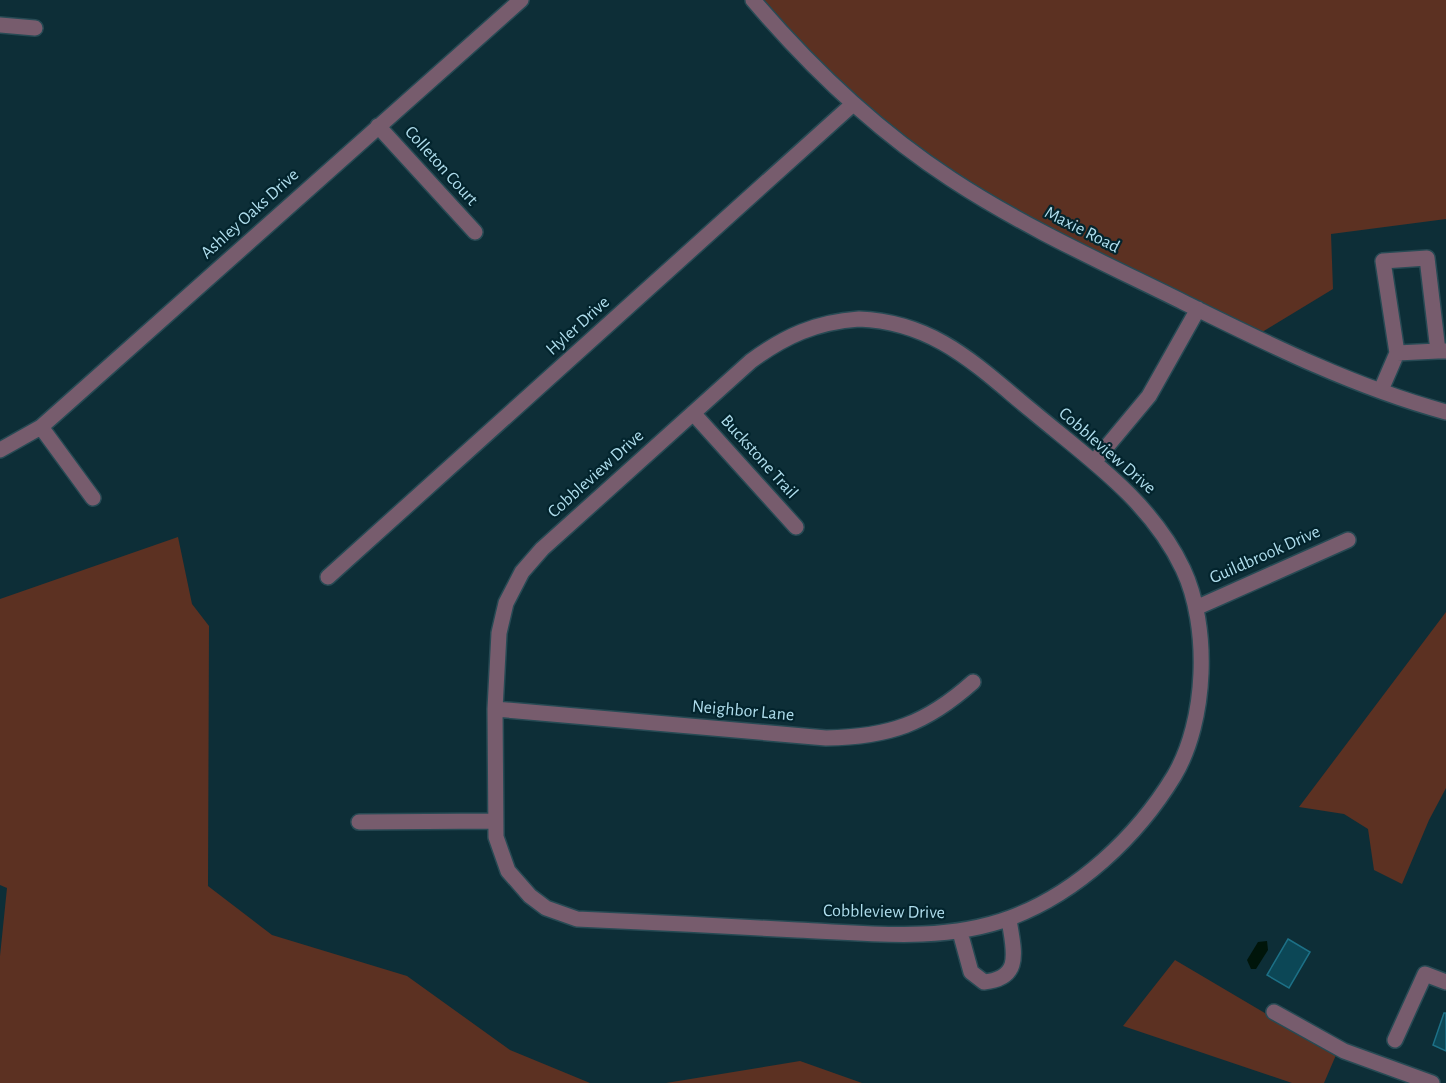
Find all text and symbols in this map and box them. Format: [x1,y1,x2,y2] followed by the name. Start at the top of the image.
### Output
[401,123,481,209] street label: Colleton Court
[198,166,302,262] street label: Ashley Oaks Drive
[1042,203,1122,257] street label: Maxie Road
[543,293,613,359] street label: Hyler Drive
[1055,404,1159,498] street label: Cobbleview Drive
[717,412,801,502] street label: Buckstone Trail
[545,427,647,521] street label: Cobbleview Drive
[1207,523,1323,587] street label: Guildbrook Drive
[691,698,795,724] street label: Neighbor Lane
[823,902,945,922] street label: Cobbleview Drive

